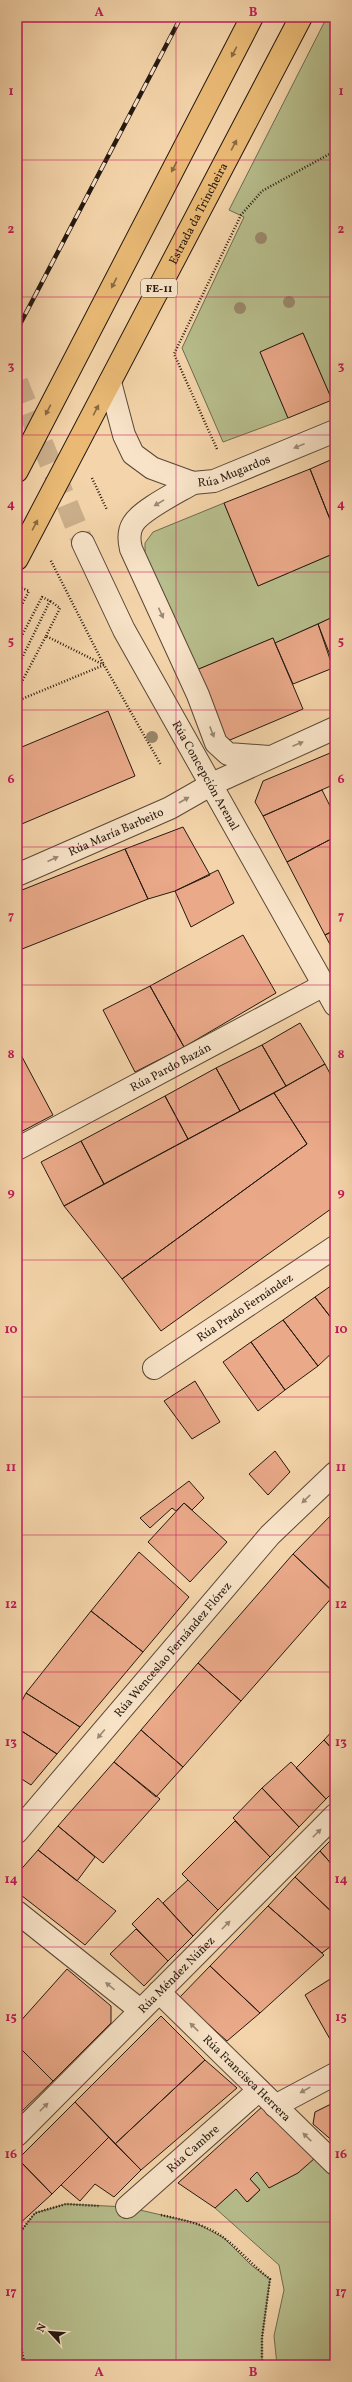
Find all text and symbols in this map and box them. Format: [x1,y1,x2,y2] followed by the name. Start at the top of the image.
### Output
[94,4,104,22] text: A
[249,4,258,22] text: B
[231,46,237,57] one-way arrow
[8,83,14,101] text: 1
[338,83,344,101] text: 1
[230,140,237,151] one-way arrow
[166,160,232,268] street label: Estrada da Trincheira
[171,161,177,173] one-way arrow
[8,221,15,239] text: 2
[338,221,345,239] text: 2
[111,277,118,288] one-way arrow
[141,279,177,297] road number: FE-11
[8,358,15,376] text: 3
[338,358,345,376] text: 3
[92,404,99,415] one-way arrow
[45,405,51,416] one-way arrow
[292,443,304,449] one-way arrow
[197,452,273,492] street label: Rúa Mugardos
[7,496,15,514] text: 4
[337,496,345,514] text: 4
[153,500,165,507] one-way arrow
[32,519,38,530] one-way arrow
[158,607,164,619] one-way arrow
[8,633,14,651] text: 5
[338,633,344,651] text: 5
[168,718,242,834] street label: Rúa Concepción Arenal
[210,727,216,739] one-way arrow
[293,741,304,747] one-way arrow
[7,771,15,789] text: 6
[337,771,345,789] text: 6
[178,796,190,803] one-way arrow
[66,805,166,860] street label: Rúa María Barbeito
[47,856,58,862] one-way arrow
[8,908,14,926] text: 7
[338,908,344,926] text: 7
[128,1040,214,1096] street label: Rúa Pardo Bazán
[7,1046,15,1064] text: 8
[337,1046,345,1064] text: 8
[7,1184,15,1202] text: 9
[337,1184,345,1202] text: 9
[194,1270,296,1346] street label: Rúa Prado Fernández
[4,1321,18,1339] text: 10
[334,1321,348,1339] text: 10
[6,1459,16,1477] text: 11
[336,1459,346,1477] text: 11
[301,1494,311,1504] one-way arrow
[111,1579,236,1721] street label: Rúa Wenceslao Fernández Flórez
[5,1596,17,1614] text: 12
[335,1596,347,1614] text: 12
[96,1728,105,1739] one-way arrow
[5,1734,17,1752] text: 13
[335,1734,347,1752] text: 13
[312,1828,322,1838] one-way arrow
[4,1871,18,1889] text: 14
[334,1871,348,1889] text: 14
[221,1920,231,1930] one-way arrow
[135,1933,219,2017] street label: Rúa Méndez Núñez
[104,1982,115,1991] one-way arrow
[5,2009,17,2027] text: 15
[335,2009,347,2027] text: 15
[189,2022,199,2032] one-way arrow
[199,2032,294,2125] street label: Rúa Francisca Herrera
[299,2087,311,2093] one-way arrow
[40,2102,49,2112] one-way arrow
[164,2122,223,2177] street label: Rúa Cambre
[302,2132,312,2142] one-way arrow
[5,2146,17,2164] text: 16
[335,2146,347,2164] text: 16
[5,2284,17,2302] text: 17
[335,2284,347,2302] text: 17
[30,2312,70,2352] north arrow
[34,2321,51,2335] text: N
[94,2364,104,2382] text: A
[249,2364,258,2382] text: B

